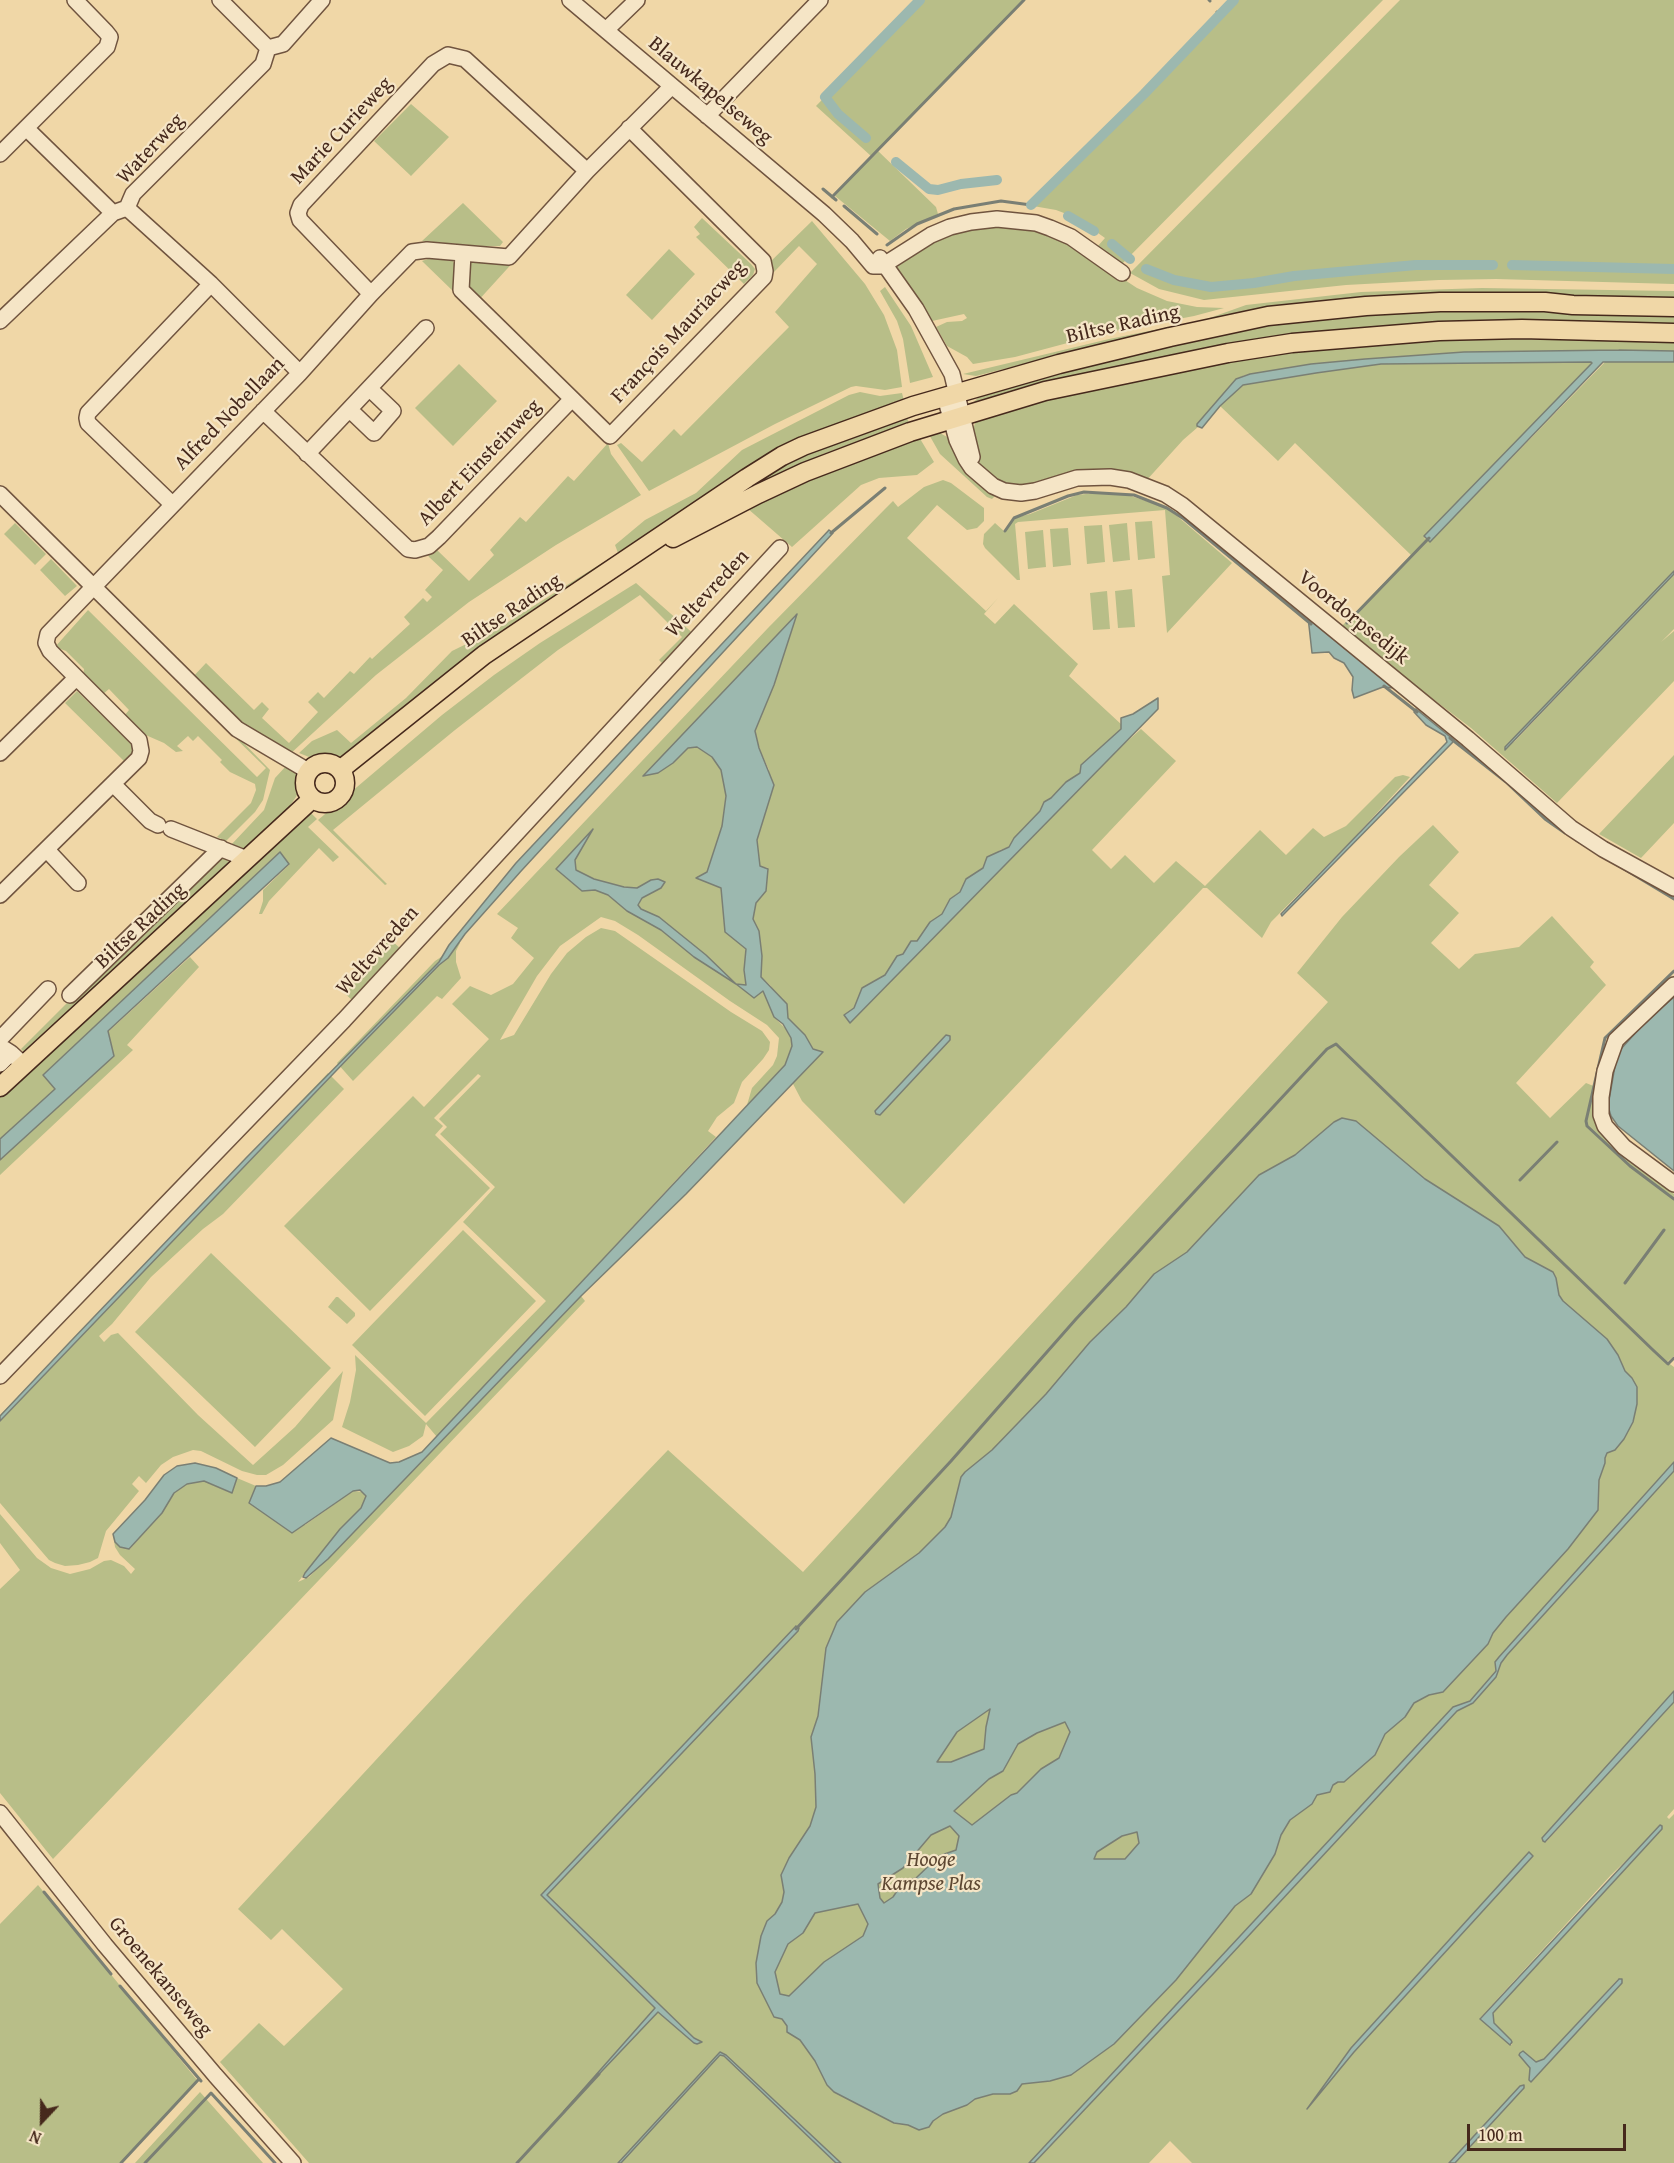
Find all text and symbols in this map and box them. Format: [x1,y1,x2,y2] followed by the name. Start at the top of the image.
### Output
[643,32,777,150] street label: Blauwkapelseweg
[286,72,398,190] street label: Marie Curieweg
[112,108,190,190] street label: Waterweg
[606,255,752,409] street label: François Mauriacweg
[1064,300,1182,350] street label: Biltse Rading
[170,352,290,476] street label: Alfred Nobellaan
[413,394,547,532] street label: Albert Einsteinweg
[661,545,755,643] street label: Weltevreden
[1292,565,1414,671] street label: Voordorpsedijk
[457,568,567,654] street label: Biltse Rading
[90,877,192,975] street label: Biltse Rading
[331,901,425,1001] street label: Weltevreden
[881,1848,981,1898] park label: Hooge Kampse Plas
[103,1912,217,2042] street label: Groenekanseweg
[12,2091,72,2151] north arrow
[1470,2112,1629,2150] scale bar
[1478,2121,1523,2148] text: 100 m
[26,2125,45,2151] text: N

